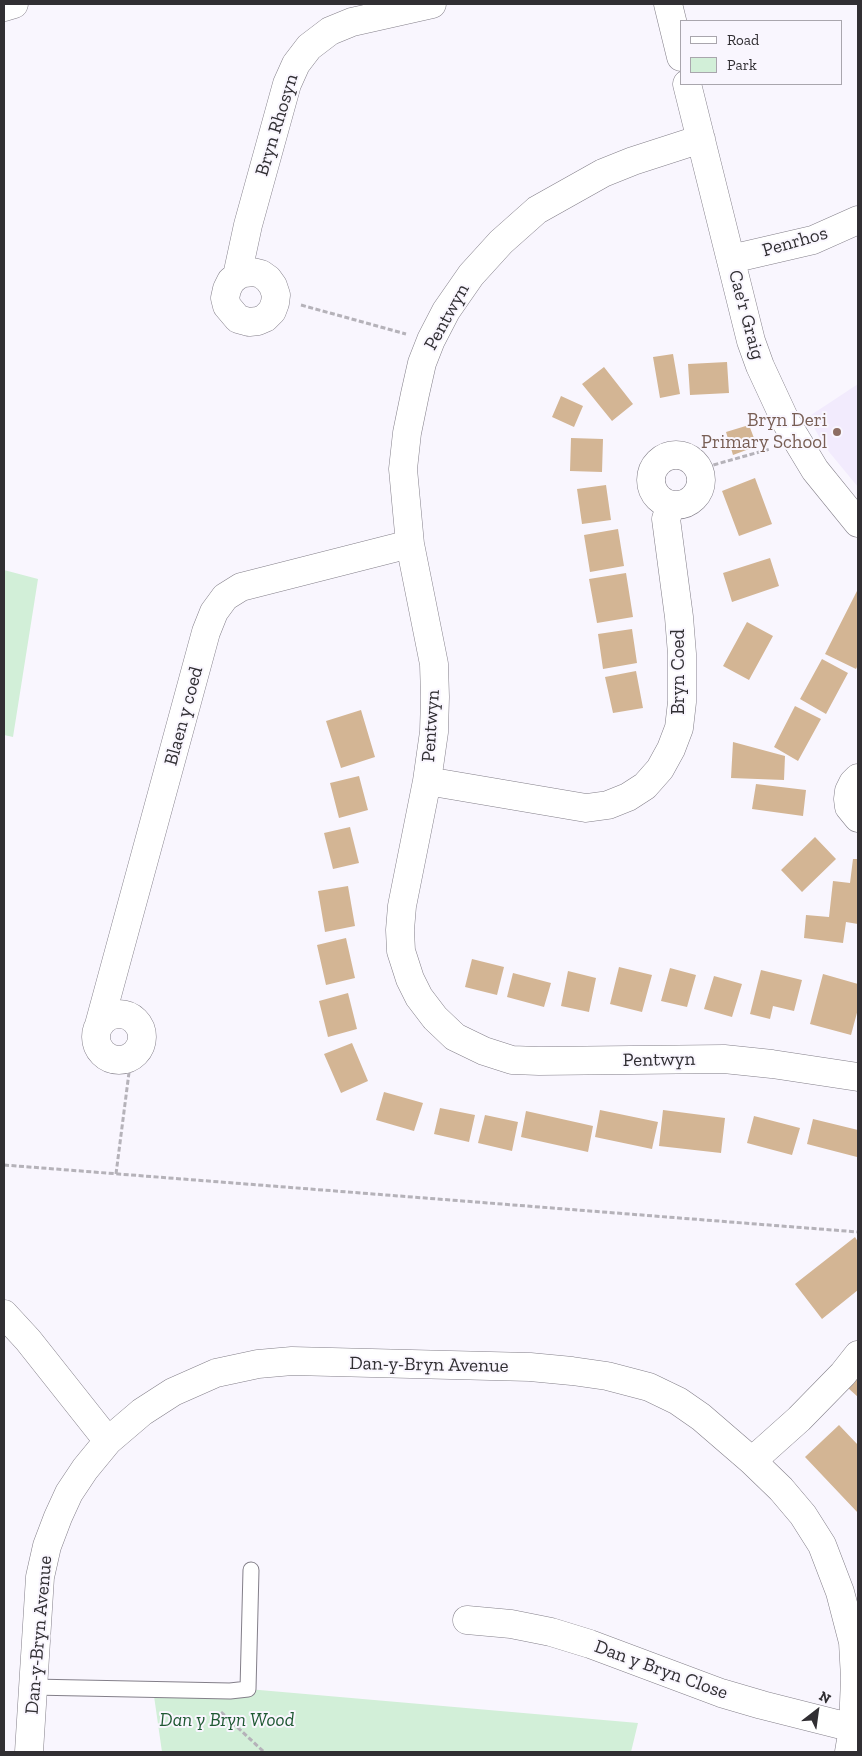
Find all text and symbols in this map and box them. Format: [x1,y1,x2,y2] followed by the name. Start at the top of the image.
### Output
[680,20,842,85] legend
[727,31,759,49] text: Road
[727,56,757,74] text: Park
[251,71,303,179] street label: Bryn Rhosyn
[760,222,830,262] street label: Penrhos
[723,268,769,362] street label: Cae'r Graig
[419,280,475,354] street label: Pentwyn
[701,410,827,454] place label: Bryn Deri Primary School
[831,426,843,438] marker: Bryn Deri Primary School
[668,629,690,715] street label: Bryn Coed
[160,664,208,768] street label: Blaen y coed
[417,689,445,763] street label: Pentwyn
[623,1048,695,1072] street label: Pentwyn
[349,1352,509,1378] street label: Dan-y-Bryn Avenue
[21,1555,57,1715] street label: Dan-y-Bryn Avenue
[591,1635,731,1705] street label: Dan y Bryn Close
[792,1686,842,1736] north arrow
[816,1688,834,1708] text: N
[160,1710,294,1732] park label: Dan y Bryn Wood

